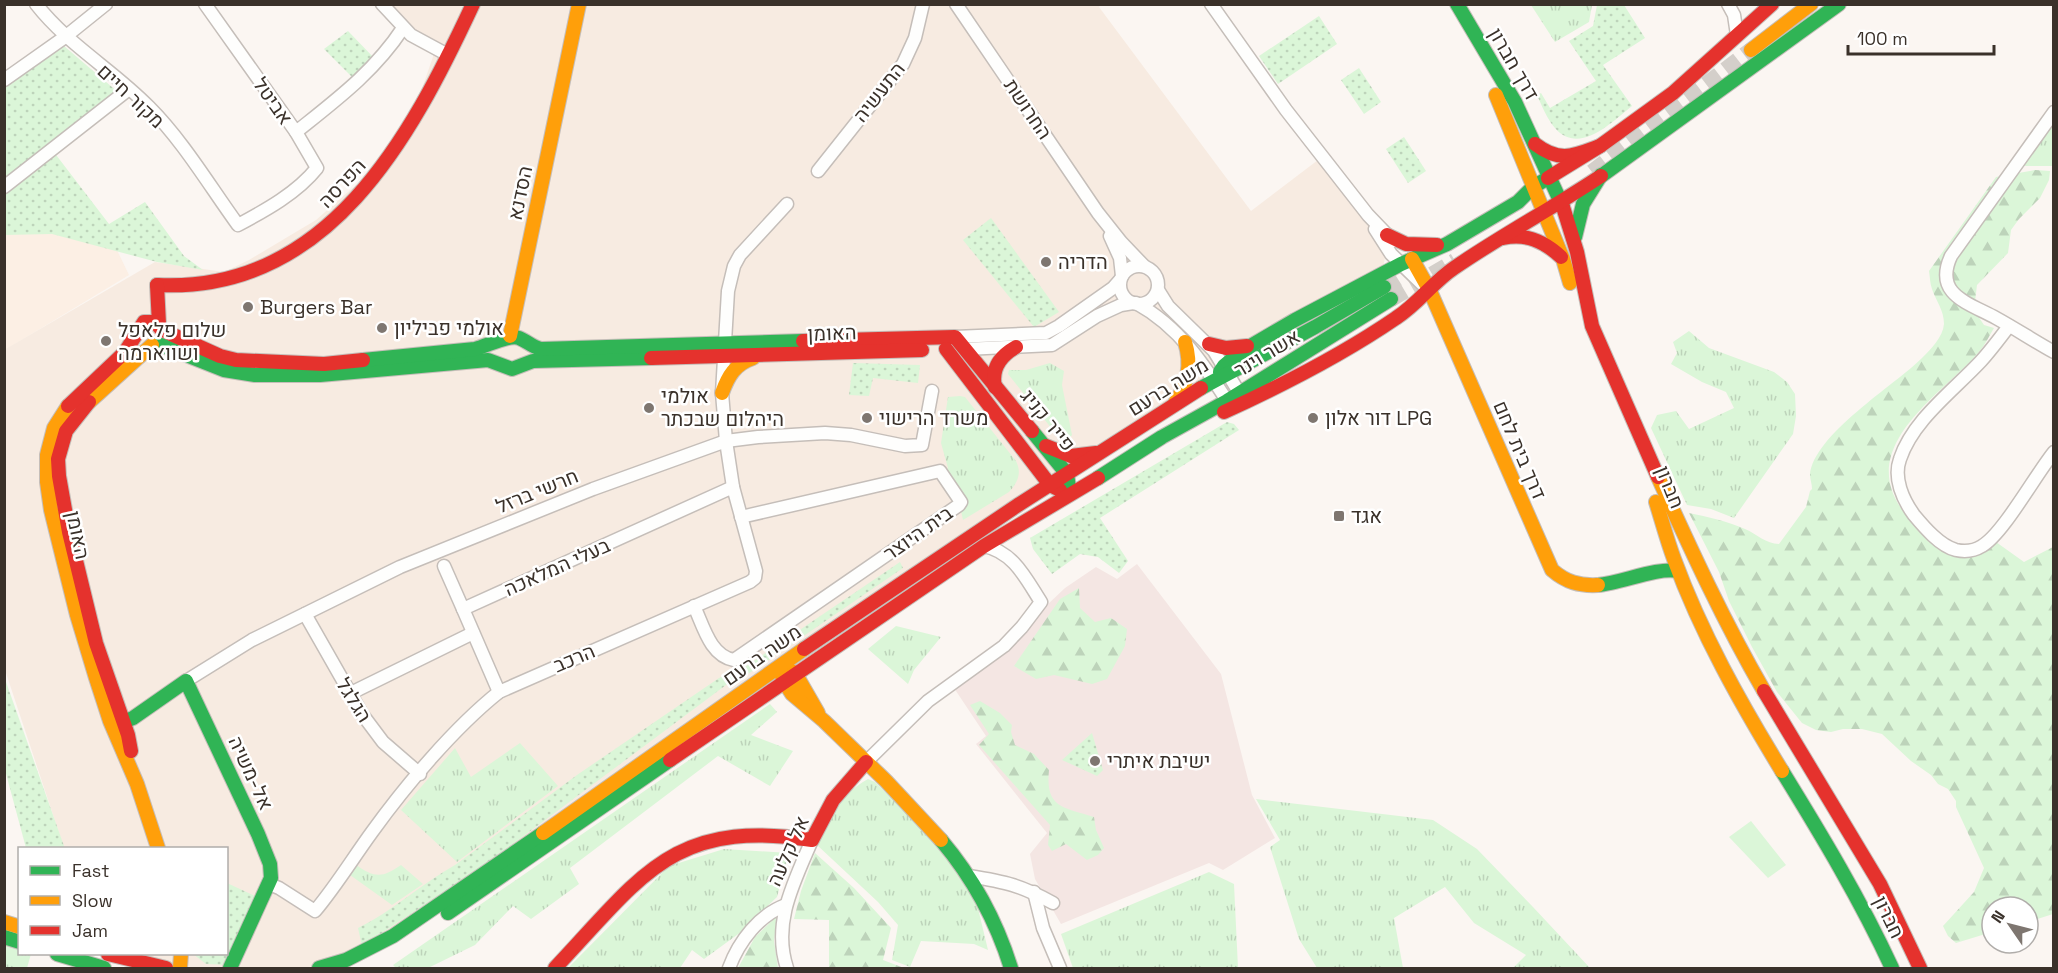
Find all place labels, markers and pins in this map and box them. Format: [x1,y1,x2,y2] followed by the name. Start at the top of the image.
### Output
[1058,249,1108,275] place label: הדריה
[1039,255,1053,269] marker: הדריה
[260,294,373,320] place label: Burgers Bar
[241,300,255,314] marker: Burgers Bar
[394,315,504,341] place label: אולמי פביליון
[118,317,226,366] place label: שלום פלאפל ושווארמה
[375,321,389,335] marker: אולמי פביליון
[99,334,113,348] marker: שלום פלאפל ושווארמה
[661,383,784,432] place label: אולמי היהלום שבכתר
[642,401,656,415] marker: אולמי היהלום שבכתר
[879,405,988,431] place label: משרד הרישוי
[1325,405,1432,431] place label: דור אלון LPG
[860,411,874,425] marker: משרד הרישוי
[1306,411,1320,425] marker: דור אלון LPG
[1351,503,1382,529] place label: אגד
[1332,509,1346,523] marker: אגד
[1107,748,1210,774] place label: ישיבת איתרי
[1088,754,1102,768] marker: ישיבת איתרי

